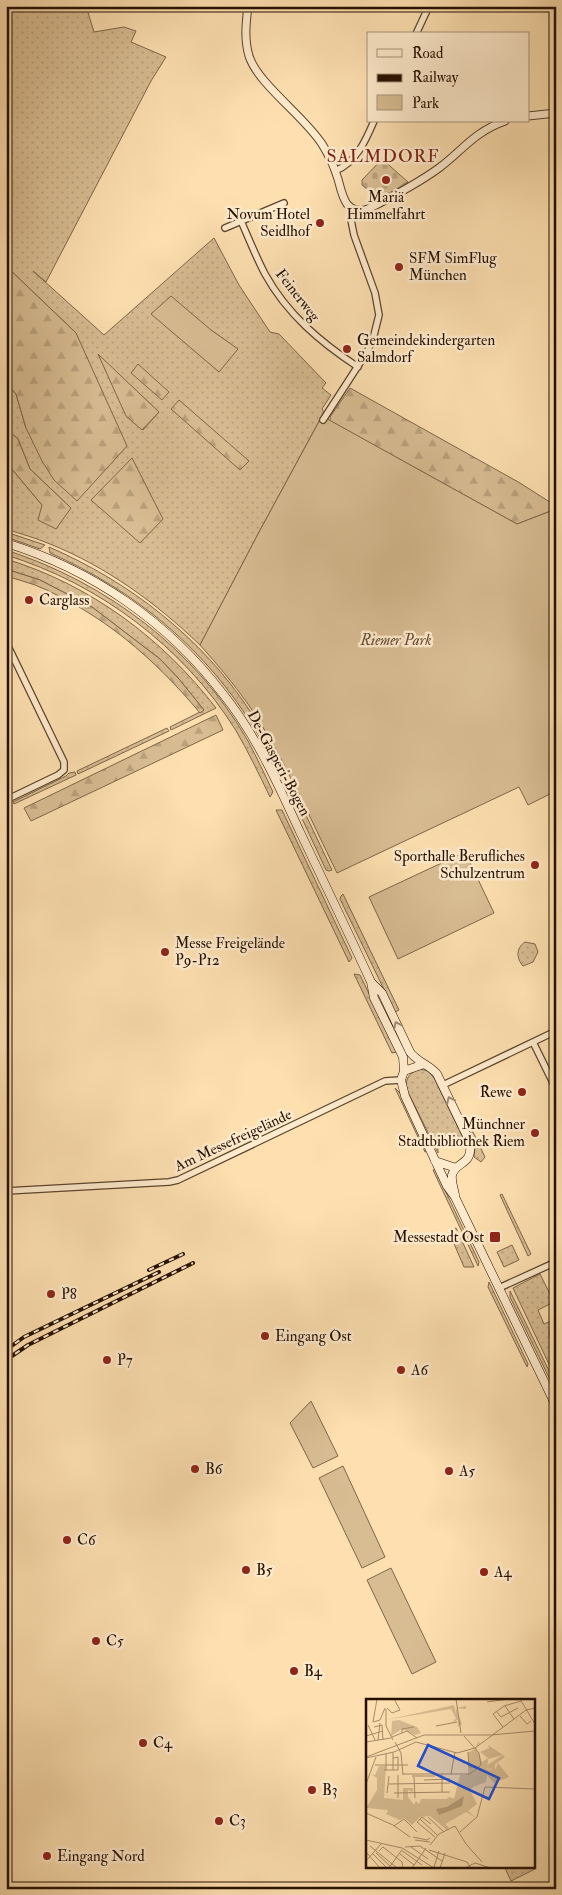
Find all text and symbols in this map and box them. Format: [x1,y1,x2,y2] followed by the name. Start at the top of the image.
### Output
[367,32,530,122] legend
[412,44,444,63] text: Road
[412,68,459,87] text: Railway
[412,94,439,113] text: Park
[326,145,440,168] district label: SALMDORF
[380,174,392,186] marker: Mariä Himmelfahrt
[347,188,426,224] place label: Mariä Himmelfahrt
[227,205,312,241] place label: Novum Hotel Seidlhof
[314,217,326,229] marker: Novum Hotel Seidlhof
[409,249,497,285] place label: SFM SimFlug München
[393,261,405,273] marker: SFM SimFlug München
[271,265,324,326] street label: Feinerweg
[357,331,495,367] place label: Gemeindekindergarten Salmdorf
[341,343,353,355] marker: Gemeindekindergarten Salmdorf
[39,591,89,610] place label: Carglass
[23,594,35,606] marker: Carglass
[360,631,431,650] park label: Riemer Park
[242,707,315,820] street label: De-Gasperi-Bogen
[394,847,525,883] place label: Sporthalle Berufliches Schulzentrum
[529,859,541,871] marker: Sporthalle Berufliches Schulzentrum
[175,934,285,970] place label: Messe Freigelände P9-P12
[159,946,171,958] marker: Messe Freigelände P9-P12
[393,1021,403,1030] one-way arrow
[480,1083,512,1102] place label: Rewe
[516,1086,528,1098] marker: Rewe
[446,1096,456,1105] one-way arrow
[171,1105,295,1176] street label: Am Messefreigelände
[398,1115,525,1151] place label: Münchner Stadtbibliothek Riem
[529,1127,541,1139] marker: Münchner Stadtbibliothek Riem
[393,1228,484,1247] place label: Messestadt Ost
[488,1230,502,1244] marker: Messestadt Ost
[61,1285,77,1304] place label: P8
[45,1288,57,1300] marker: P8
[275,1327,352,1346] place label: Eingang Ost
[259,1330,271,1342] marker: Eingang Ost
[117,1351,133,1370] place label: P7
[101,1354,113,1366] marker: P7
[410,1361,430,1380] place label: A6
[395,1364,407,1376] marker: A6
[205,1460,224,1479] place label: B6
[458,1462,476,1481] place label: A5
[189,1463,201,1475] marker: B6
[443,1465,455,1477] marker: A5
[77,1531,97,1550] place label: C6
[61,1534,73,1546] marker: C6
[256,1561,273,1580] place label: B5
[493,1563,513,1582] place label: A4
[240,1564,252,1576] marker: B5
[478,1566,490,1578] marker: A4
[106,1632,124,1651] place label: C5
[90,1635,102,1647] marker: C5
[304,1662,323,1681] place label: B4
[288,1665,300,1677] marker: B4
[366,1699,534,1868] inset map
[153,1734,173,1753] place label: C4
[137,1737,149,1749] marker: C4
[322,1781,338,1800] place label: B3
[306,1784,318,1796] marker: B3
[229,1812,246,1831] place label: C3
[213,1815,225,1827] marker: C3
[57,1847,145,1866] place label: Eingang Nord
[41,1850,53,1862] marker: Eingang Nord

